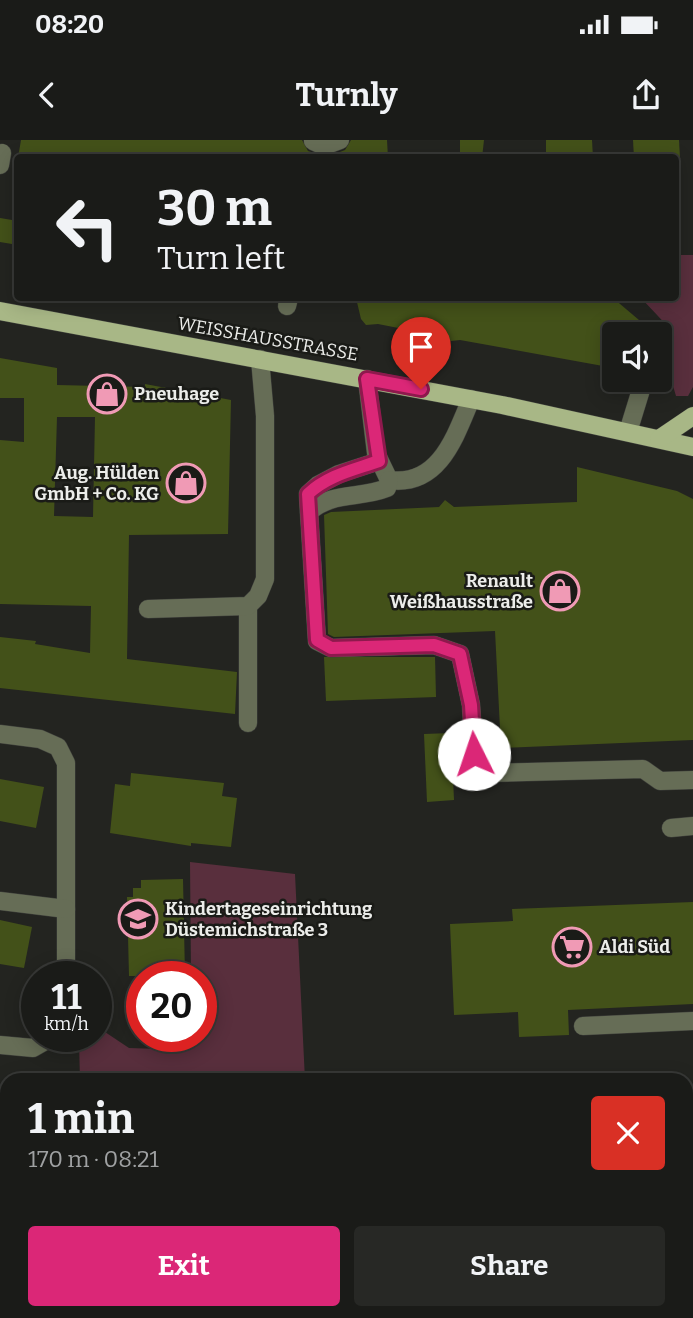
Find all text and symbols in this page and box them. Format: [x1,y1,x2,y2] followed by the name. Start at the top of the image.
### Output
[35,9,104,40] text: 08:20
[28,76,66,114] icon: back
[295,76,398,114] text: Turnly
[627,76,665,114] icon: share
[157,179,272,238] text: 30 m
[42,182,133,273] icon: left
[157,239,285,277] text: Turn left
[176,312,360,366] street label: WEISSHAUSSTRASSE
[391,317,451,389] pin
[602,322,672,392] map controls
[602,322,672,392] button: sound
[402,328,440,366] icon: arrive
[86,373,128,415] shop icon: Pneuhage
[134,383,219,405] place label: Pneuhage
[34,462,159,505] place label: Aug. Hülden GmbH + Co. KG
[165,462,207,504] shop icon: Aug. Hülden GmbH + Co. KG
[390,570,533,613] place label: Renault Weißhausstraße
[539,570,581,612] shop icon: Renault Weißhausstraße
[437,717,511,791] position arrow
[117,898,159,940] school or university icon: Kindertageseinrichtung Düstemichstraße 3
[165,898,373,941] place label: Kindertageseinrichtung Düstemichstraße 3
[551,926,593,968] supermarket icon: Aldi Süd
[599,936,670,958] place label: Aldi Süd
[126,961,217,1052] speed limit sign: 20
[51,976,82,1018] text: 11
[44,1013,89,1035] text: km/h
[28,1094,134,1144] text: 1 min
[591,1096,665,1170] button: close
[28,1145,159,1173] text: 170 m · 08:21
[28,1226,340,1306] button: Exit
[354,1226,665,1306] button: Share

